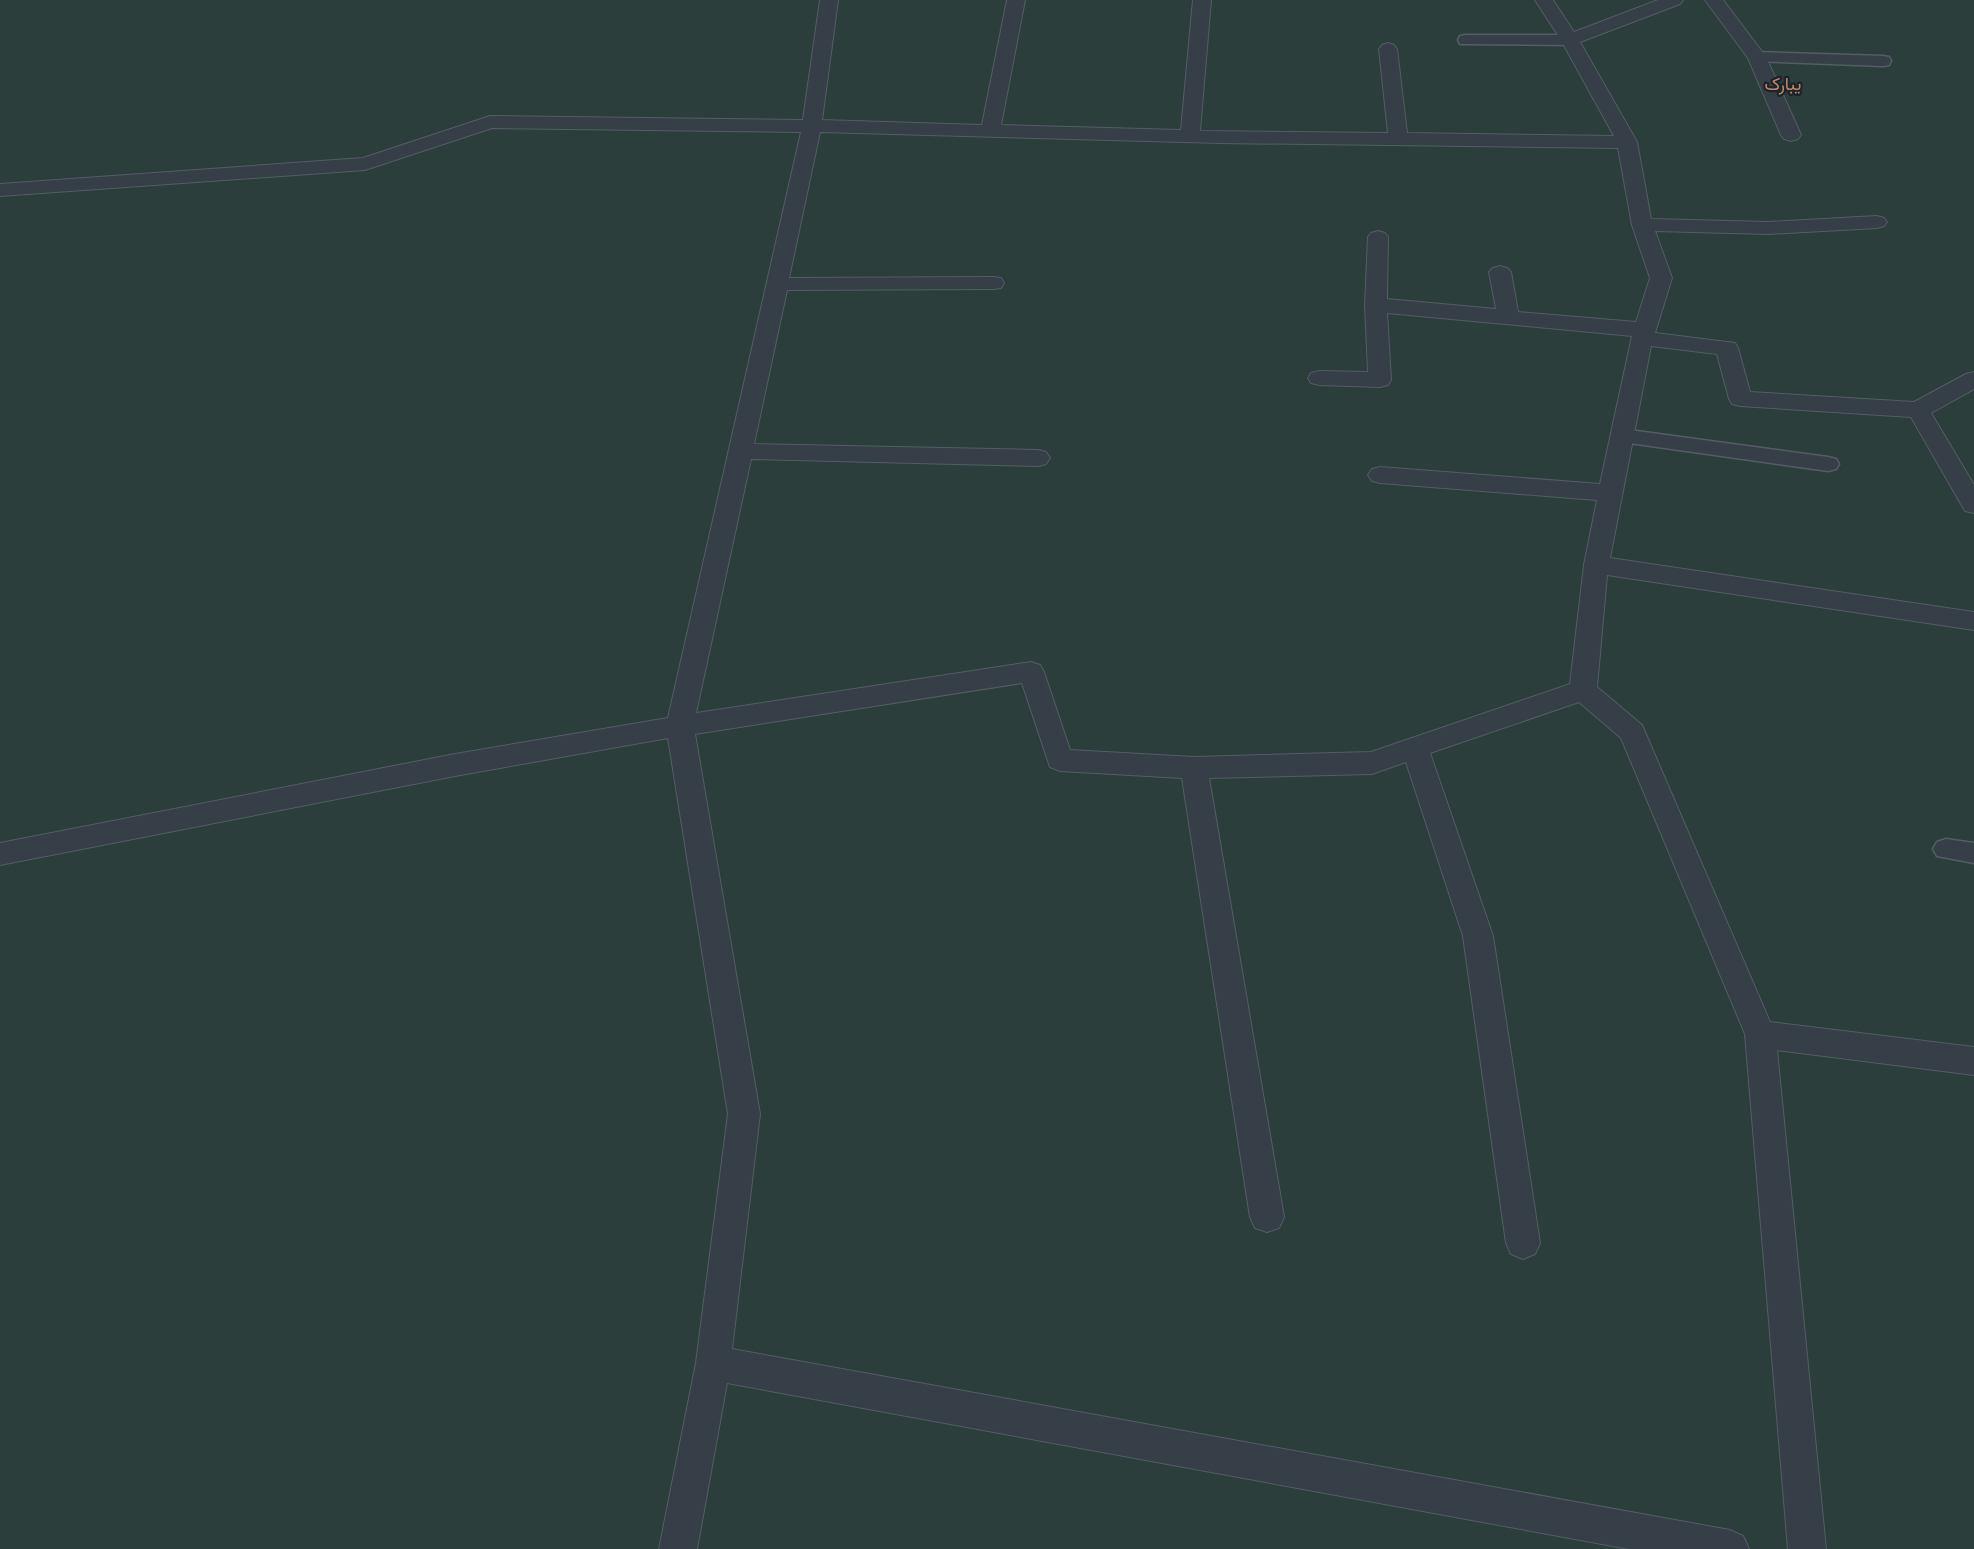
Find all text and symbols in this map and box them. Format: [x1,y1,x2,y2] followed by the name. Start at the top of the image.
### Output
[1765,72,1801,95] district label: یبارک

